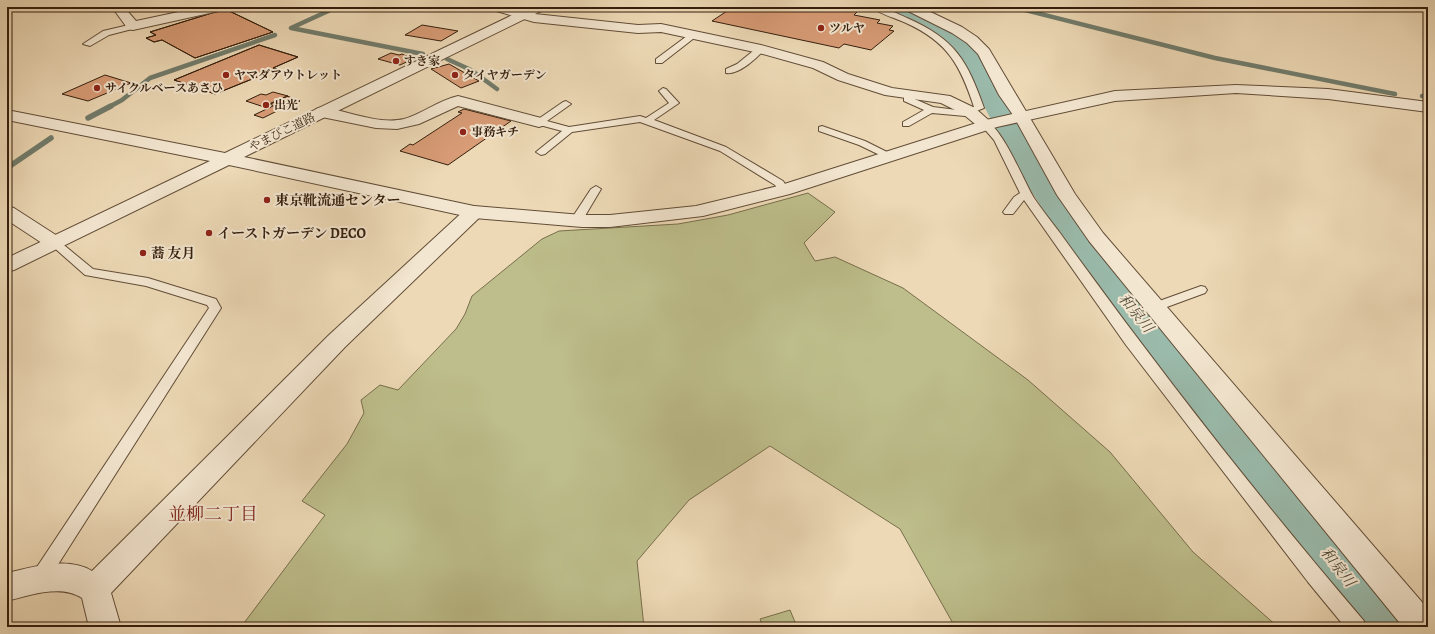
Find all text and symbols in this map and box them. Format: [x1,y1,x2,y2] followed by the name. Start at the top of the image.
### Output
[829,20,865,36] place label: ツルヤ
[816,23,826,33] marker: ツルヤ
[404,53,440,69] place label: すき家
[391,56,401,66] marker: すき家
[234,67,342,83] place label: ヤマダアウトレット
[463,67,547,83] place label: タイヤガーデン
[221,70,231,80] marker: ヤマダアウトレット
[450,70,460,80] marker: タイヤガーデン
[105,80,223,96] place label: サイクルベースあさひ
[92,83,102,93] marker: サイクルベースあさひ
[274,97,298,113] place label: 出光
[261,100,271,110] marker: 出光
[246,109,318,155] street label: やまびこ道路
[471,124,519,140] place label: 事務キチ
[458,127,468,137] marker: 事務キチ
[275,191,400,210] place label: 東京靴流通センター
[262,195,272,205] marker: 東京靴流通センター
[217,224,366,243] place label: イーストガーデン DECO
[204,228,214,238] marker: イーストガーデン DECO
[151,244,195,263] place label: 蕎 友月
[138,248,148,258] marker: 蕎 友月
[1114,289,1159,338] water label: 和泉川
[168,502,258,526] district label: 並柳二丁目
[1316,543,1361,592] water label: 和泉川

